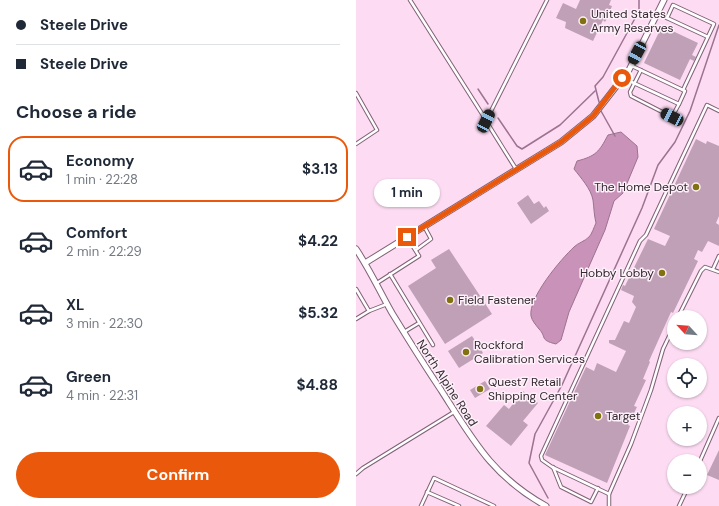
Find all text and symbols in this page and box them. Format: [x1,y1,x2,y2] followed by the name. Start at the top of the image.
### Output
[591,6,674,36] place label: United States Army Reserves
[40,15,128,35] text: Steele Drive
[578,16,588,26] marker: United States Army Reserves
[626,40,648,66] car
[40,54,128,74] text: Steele Drive
[613,69,631,87] route start
[16,100,137,124] text: Choose a ride
[659,106,685,128] car
[475,108,497,134] car
[18,151,54,187] icon: car
[66,151,134,171] text: Economy
[302,159,338,179] text: $3.13
[66,171,138,188] text: 1 min · 22:28
[374,179,440,207] callout: 1 min
[594,179,688,195] place label: The Home Depot
[691,182,701,192] marker: The Home Depot
[391,184,423,201] text: 1 min
[18,223,54,259] icon: car
[66,223,127,243] text: Comfort
[398,228,416,246] route end
[298,231,338,251] text: $4.22
[66,243,142,260] text: 2 min · 22:29
[580,265,654,281] place label: Hobby Lobby
[657,268,667,278] marker: Hobby Lobby
[458,292,536,308] place label: Field Fastener
[18,295,54,331] icon: car
[66,295,84,315] text: XL
[445,295,455,305] marker: Field Fastener
[298,303,338,323] text: $5.32
[667,310,707,350] north arrow
[667,310,707,494] map controls
[66,315,143,332] text: 3 min · 22:30
[413,336,481,430] street label: North Alpine Road
[474,337,585,367] place label: Rockford Calibration Services
[461,347,471,357] marker: Rockford Calibration Services
[667,358,707,398] button: locate
[18,367,54,403] icon: car
[66,367,111,387] text: Green
[488,374,578,404] place label: Quest7 Retail Shipping Center
[296,375,338,395] text: $4.88
[475,384,485,394] marker: Quest7 Retail Shipping Center
[66,387,138,404] text: 4 min · 22:31
[667,406,707,446] button: +
[606,408,641,424] place label: Target
[593,411,603,421] marker: Target
[16,452,340,498] button: Confirm
[667,454,707,494] button: −

